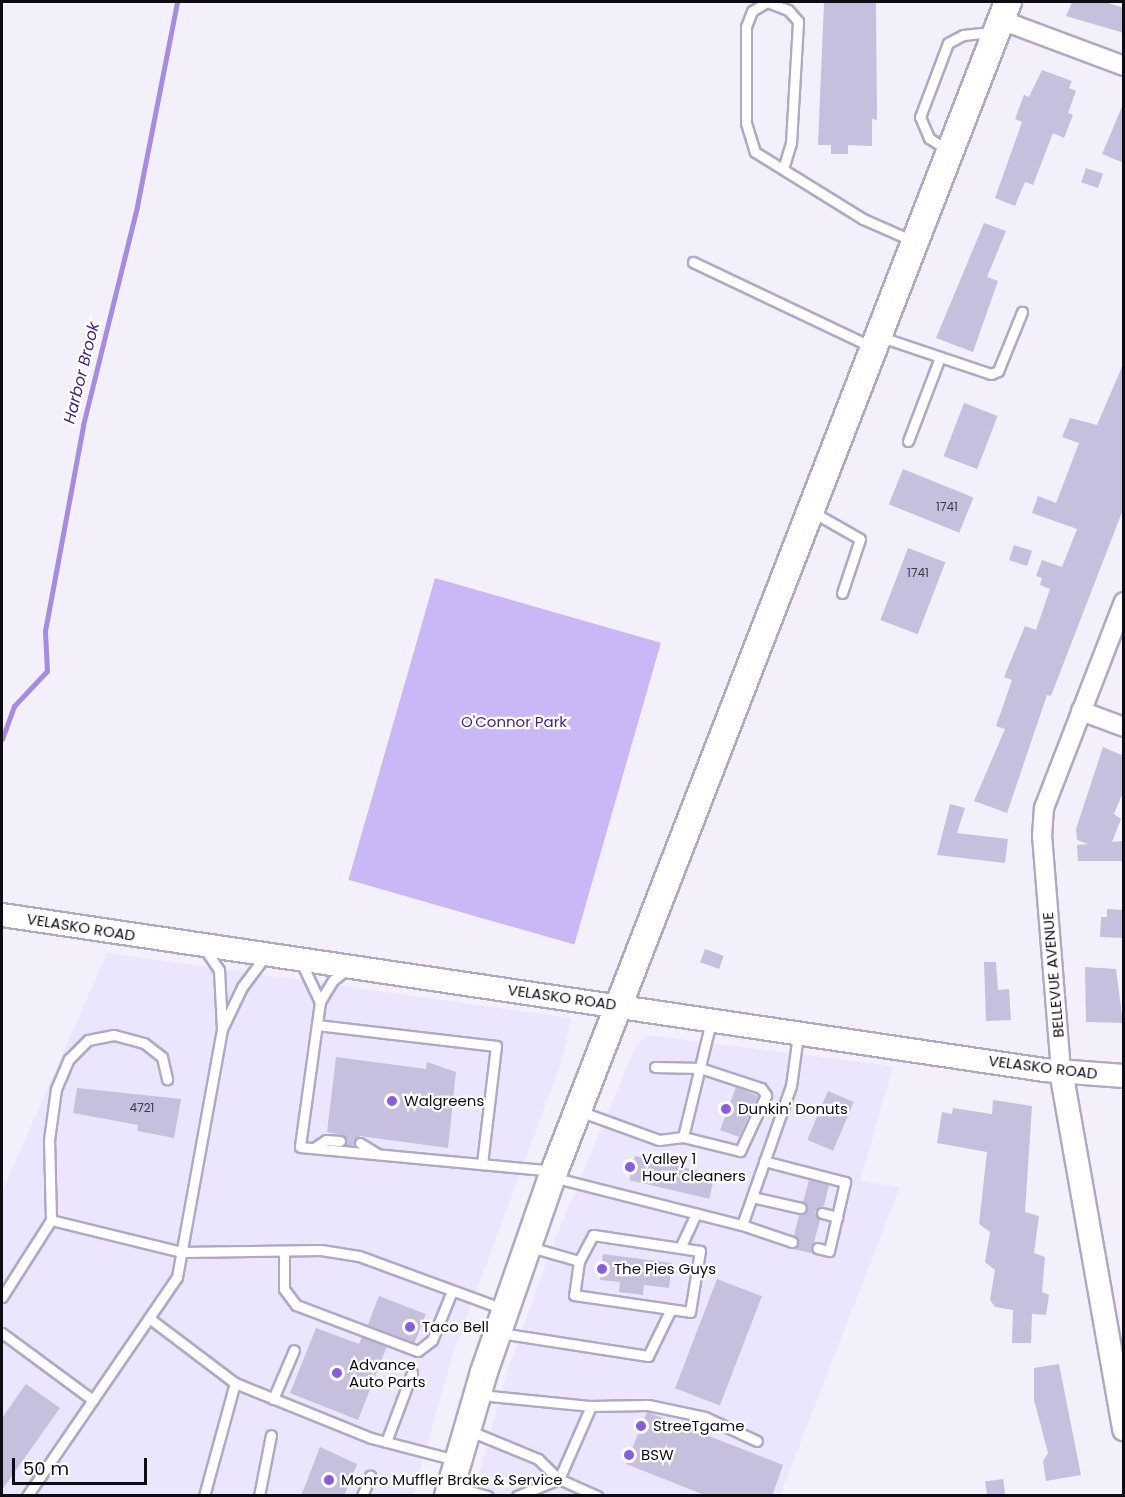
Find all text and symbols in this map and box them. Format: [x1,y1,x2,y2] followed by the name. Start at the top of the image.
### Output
[60,320,104,426] water label: Harbor Brook
[936,500,958,514] house number: 1741
[907,566,929,580] house number: 1741
[461,713,567,731] park label: O'Connor Park
[25,910,137,944] street label: VELASKO ROAD
[1039,912,1067,1038] street label: BELLEVUE AVENUE
[506,980,618,1014] street label: VELASKO ROAD
[987,1051,1099,1083] street label: VELASKO ROAD
[404,1092,484,1110] place label: Walgreens
[385,1094,399,1108] marker: Walgreens
[738,1100,848,1118] place label: Dunkin' Donuts
[130,1101,154,1115] house number: 4721
[719,1102,733,1116] marker: Dunkin' Donuts
[642,1149,746,1184] place label: Valley 1 Hour cleaners
[623,1160,637,1174] marker: Valley 1 Hour cleaners
[614,1260,716,1278] place label: The Pies Guys
[595,1262,609,1276] marker: The Pies Guys
[422,1318,489,1336] place label: Taco Bell
[403,1320,417,1334] marker: Taco Bell
[349,1355,425,1390] place label: Advance Auto Parts
[330,1366,344,1380] marker: Advance Auto Parts
[653,1417,745,1435] place label: StreeTgame
[634,1419,648,1433] marker: StreeTgame
[15,1446,150,1484] scale bar
[641,1446,674,1464] place label: BSW
[622,1448,636,1462] marker: BSW
[23,1456,69,1481] text: 50 m
[341,1471,563,1489] place label: Monro Muffler Brake & Service
[322,1473,336,1487] marker: Monro Muffler Brake & Service

